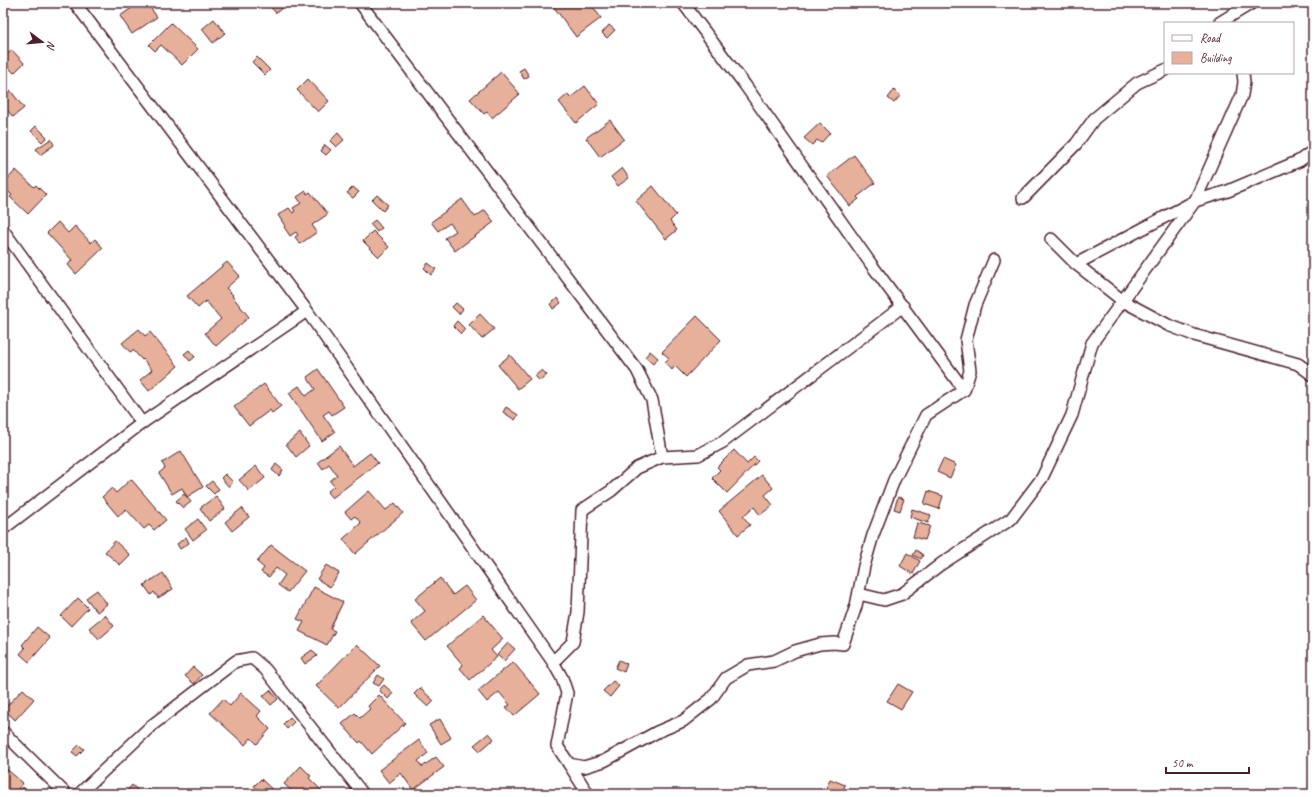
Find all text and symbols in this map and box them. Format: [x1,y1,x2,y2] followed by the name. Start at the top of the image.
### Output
[22,22,62,62] north arrow
[1164,22,1294,74] legend
[1200,30,1222,46] text: Road
[43,40,59,52] text: N
[1200,50,1232,66] text: Building
[1166,749,1249,775] scale bar
[1172,755,1194,771] text: 50 m

